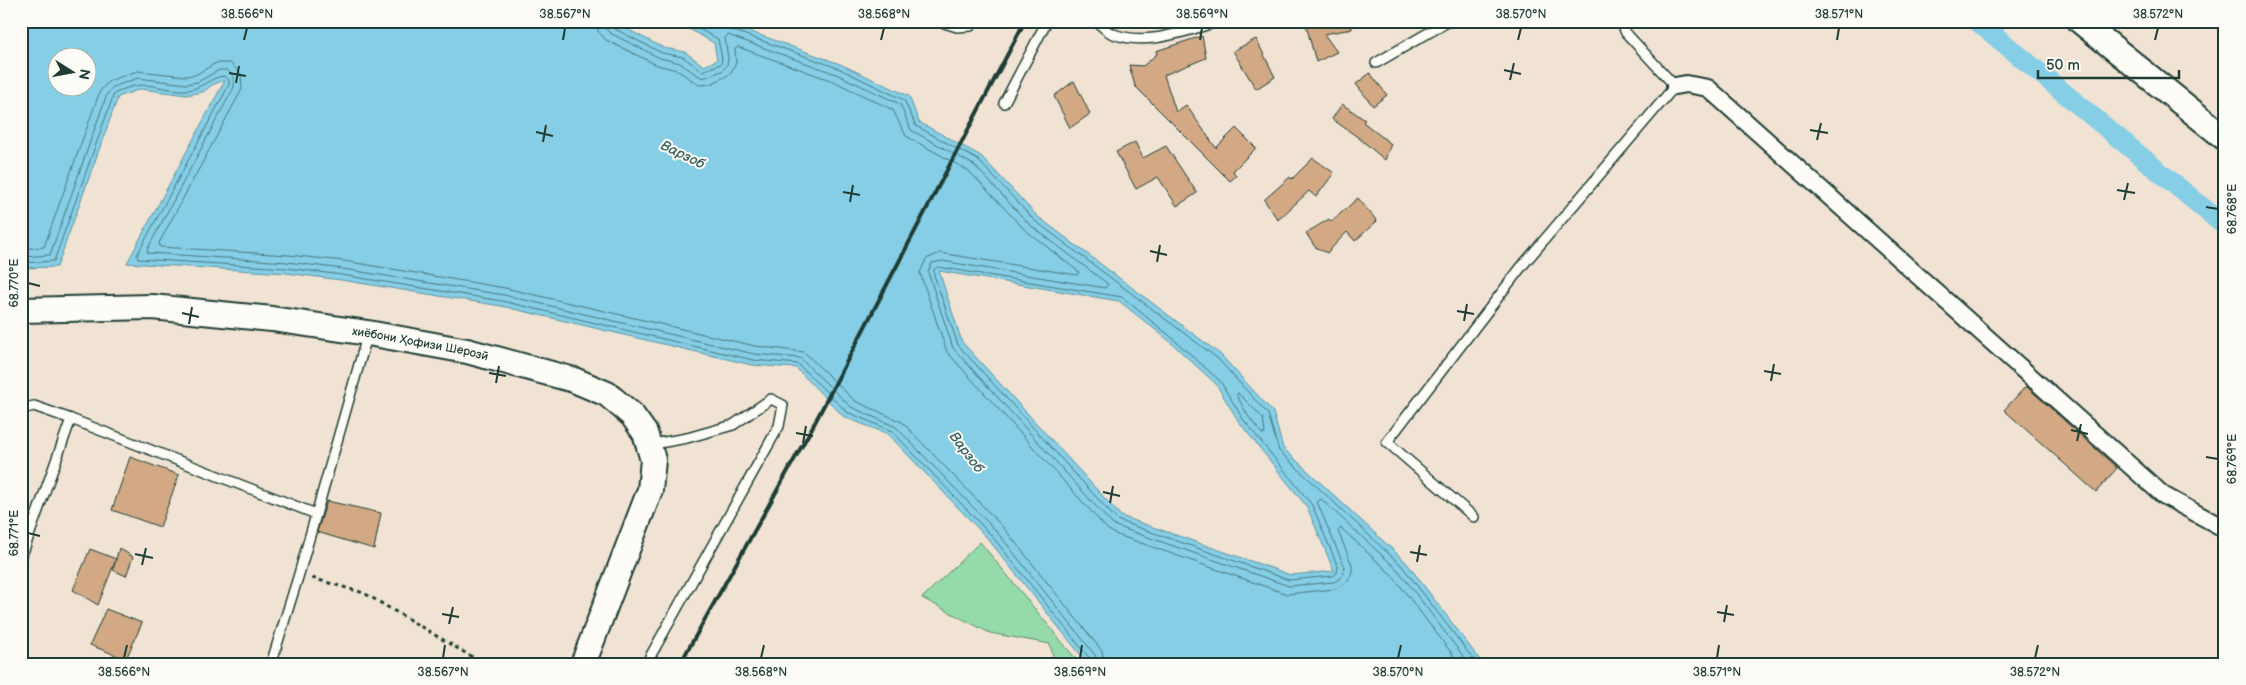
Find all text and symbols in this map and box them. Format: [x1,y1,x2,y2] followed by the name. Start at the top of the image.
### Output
[221,7,273,22] text: 38.566°N
[539,7,591,22] text: 38.567°N
[858,7,910,22] text: 38.568°N
[1176,7,1228,22] text: 38.569°N
[1495,7,1547,22] text: 38.570°N
[1815,7,1863,22] text: 38.571°N
[2133,7,2183,22] text: 38.572°N
[48,48,98,98] north arrow
[2038,48,2180,80] scale bar
[2046,56,2080,75] text: 50 m
[75,68,94,81] text: N
[658,137,709,173] water label: Варзоб
[2225,184,2240,234] text: 68.768°E
[7,258,22,307] text: 68.770°E
[351,324,490,365] street label: хиёбони Ҳофизи Шерозӣ
[946,428,988,477] water label: Варзоб
[2225,434,2240,484] text: 68.769°E
[7,510,22,556] text: 68.771°E
[98,665,150,680] text: 38.566°N
[417,665,469,680] text: 38.567°N
[735,665,787,680] text: 38.568°N
[1054,665,1106,680] text: 38.569°N
[1372,665,1424,680] text: 38.570°N
[1693,665,1741,680] text: 38.571°N
[2010,665,2060,680] text: 38.572°N

